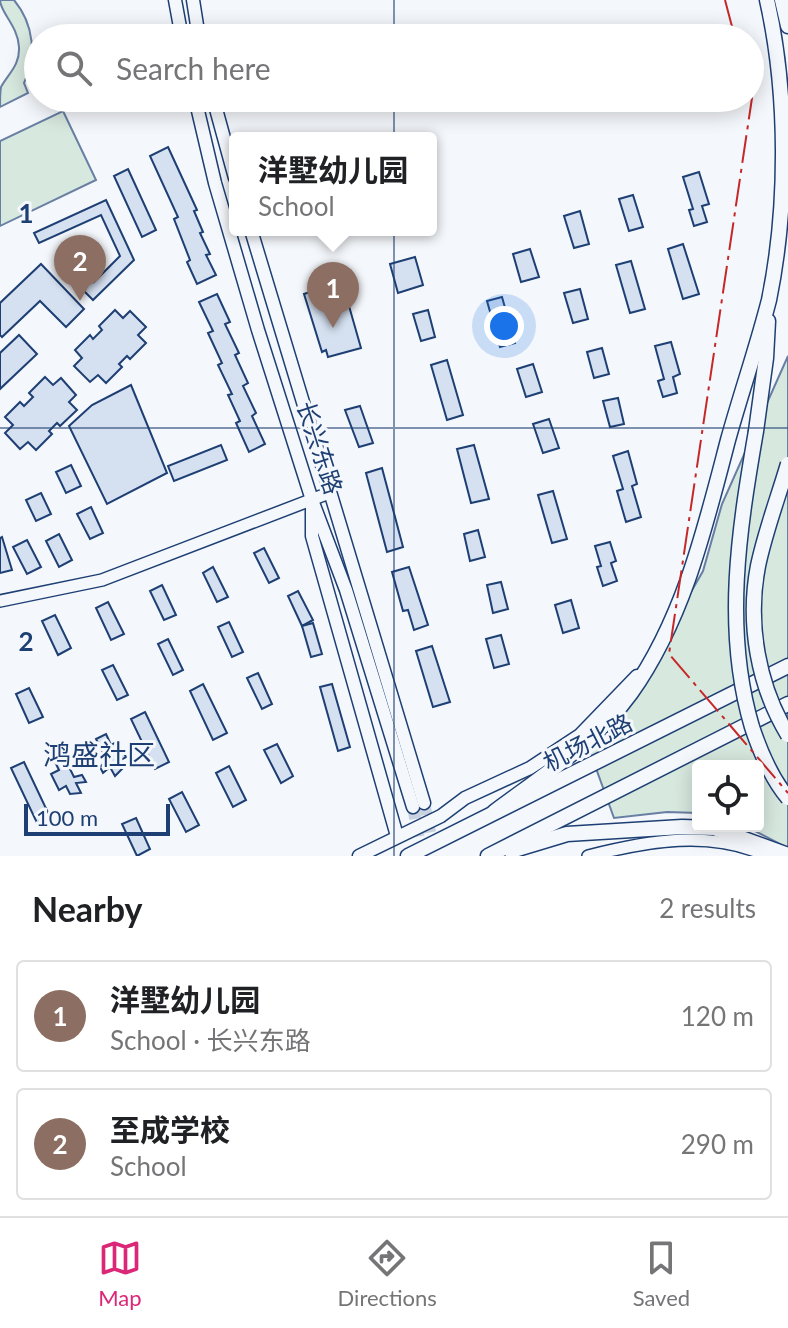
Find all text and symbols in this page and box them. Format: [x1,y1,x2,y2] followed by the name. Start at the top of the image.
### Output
[24,24,764,112] search box
[52,46,96,90] icon: search
[116,50,271,86] text: Search here
[229,132,437,236] popup
[258,151,408,187] text: 洋墅幼儿园
[258,190,335,222] text: School
[18,197,34,229] text: 1
[54,235,106,301] pin: 2
[307,262,359,328] pin: 1
[484,306,524,346] your location
[292,397,349,498] street label: 长兴东路
[18,625,34,657] text: 2
[538,707,637,776] street label: 机场北路
[43,737,155,771] district label: 鸿盛社区
[692,760,764,832] map controls
[692,760,764,832] button: locate
[24,800,170,836] scale bar
[36,804,98,831] text: 100 m
[32,888,143,929] text: Nearby
[659,892,756,924] text: 2 results
[110,981,260,1017] text: 洋墅幼儿园
[52,1000,68,1032] text: 1
[681,1000,754,1032] text: 120 m
[110,1024,311,1056] text: School · 长兴东路
[110,1111,230,1147] text: 至成学校
[52,1128,68,1160] text: 2
[681,1128,754,1160] text: 290 m
[110,1150,187,1182] text: School
[98,1236,142,1311] tab: Map
[338,1236,437,1311] tab: Directions
[633,1236,690,1311] tab: Saved

